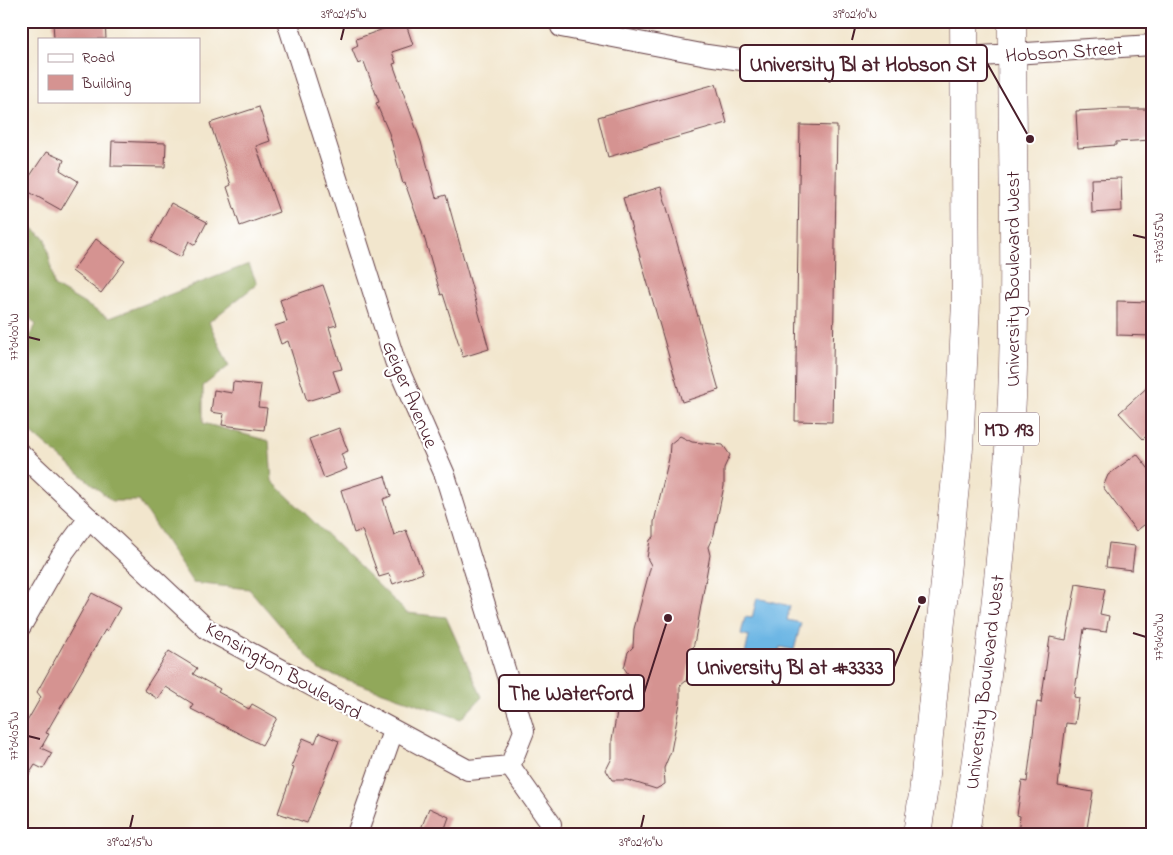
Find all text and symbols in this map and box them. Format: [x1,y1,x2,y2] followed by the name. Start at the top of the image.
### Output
[321,6,367,24] text: 39°02'15"N
[833,6,877,24] text: 39°02'10"N
[1004,35,1124,72] street label: Hobson Street
[38,38,200,102] legend
[740,45,987,81] callout: University Bl at Hobson St
[82,47,115,69] text: Road
[749,51,978,83] text: University Bl at Hobson St
[81,73,131,96] text: Building
[1000,171,1029,387] street label: University Boulevard West
[1151,213,1169,263] text: 77°03'55"W
[6,314,24,360] text: 77°04'00"W
[372,337,444,454] street label: Geiger Avenue
[979,412,1039,446] road number: MD 193
[959,573,1014,791] street label: University Boulevard West
[1151,614,1169,660] text: 77°04'00"W
[198,615,367,730] street label: Kensington Boulevard
[687,649,894,685] callout: University Bl at #3333
[697,654,884,686] text: University Bl at #3333
[499,675,644,711] callout: The Waterford
[509,680,634,710] text: The Waterford
[6,712,24,760] text: 77°04'05"W
[107,834,153,852] text: 39°02'15"N
[619,834,663,852] text: 39°02'10"N

